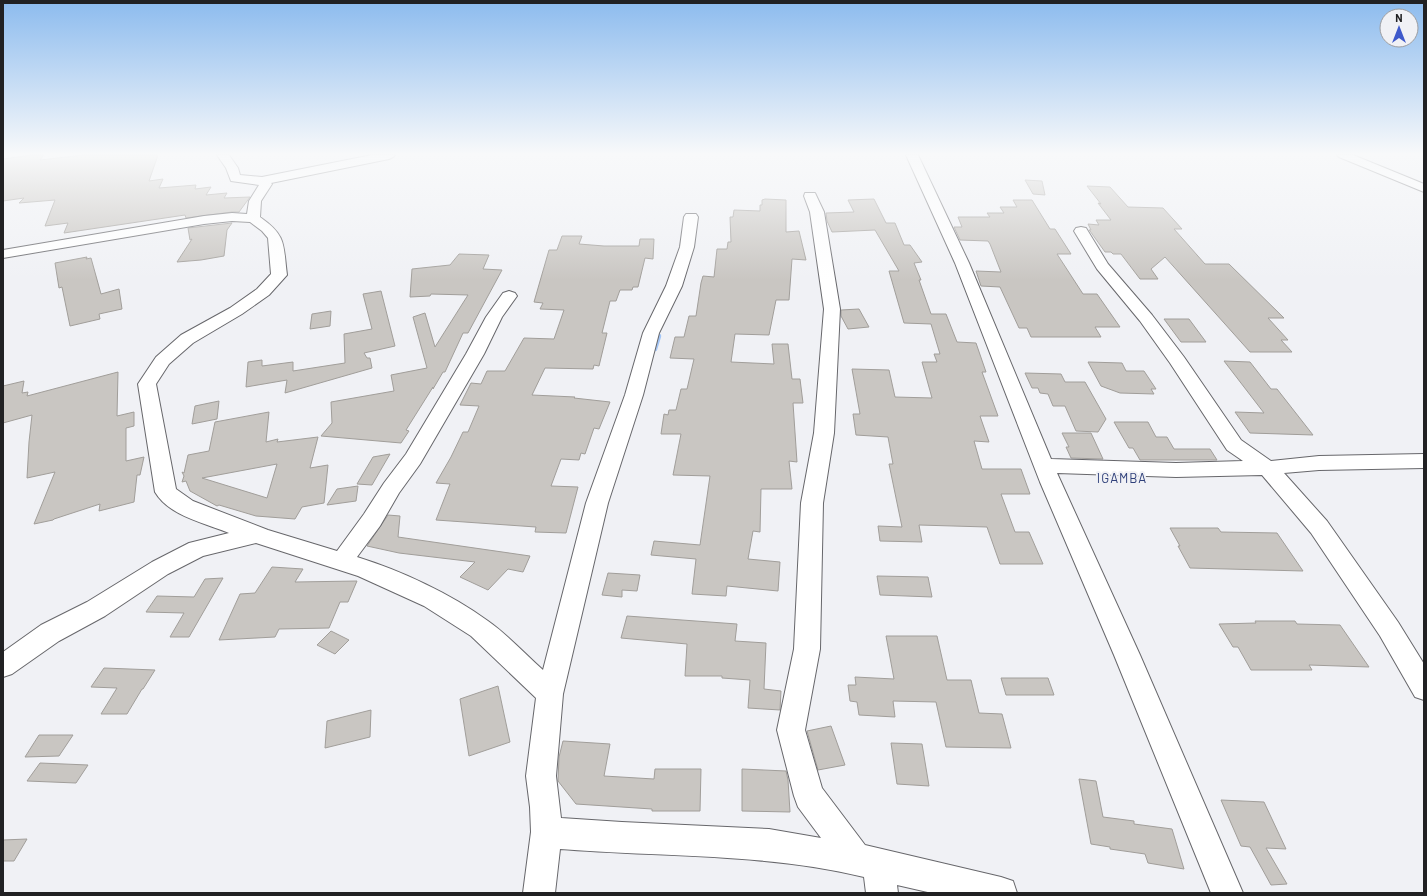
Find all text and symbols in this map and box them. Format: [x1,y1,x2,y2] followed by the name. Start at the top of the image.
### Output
[1379,8,1419,48] north arrow
[1395,11,1403,24] text: N
[1097,470,1147,486] district label: IGAMBA

